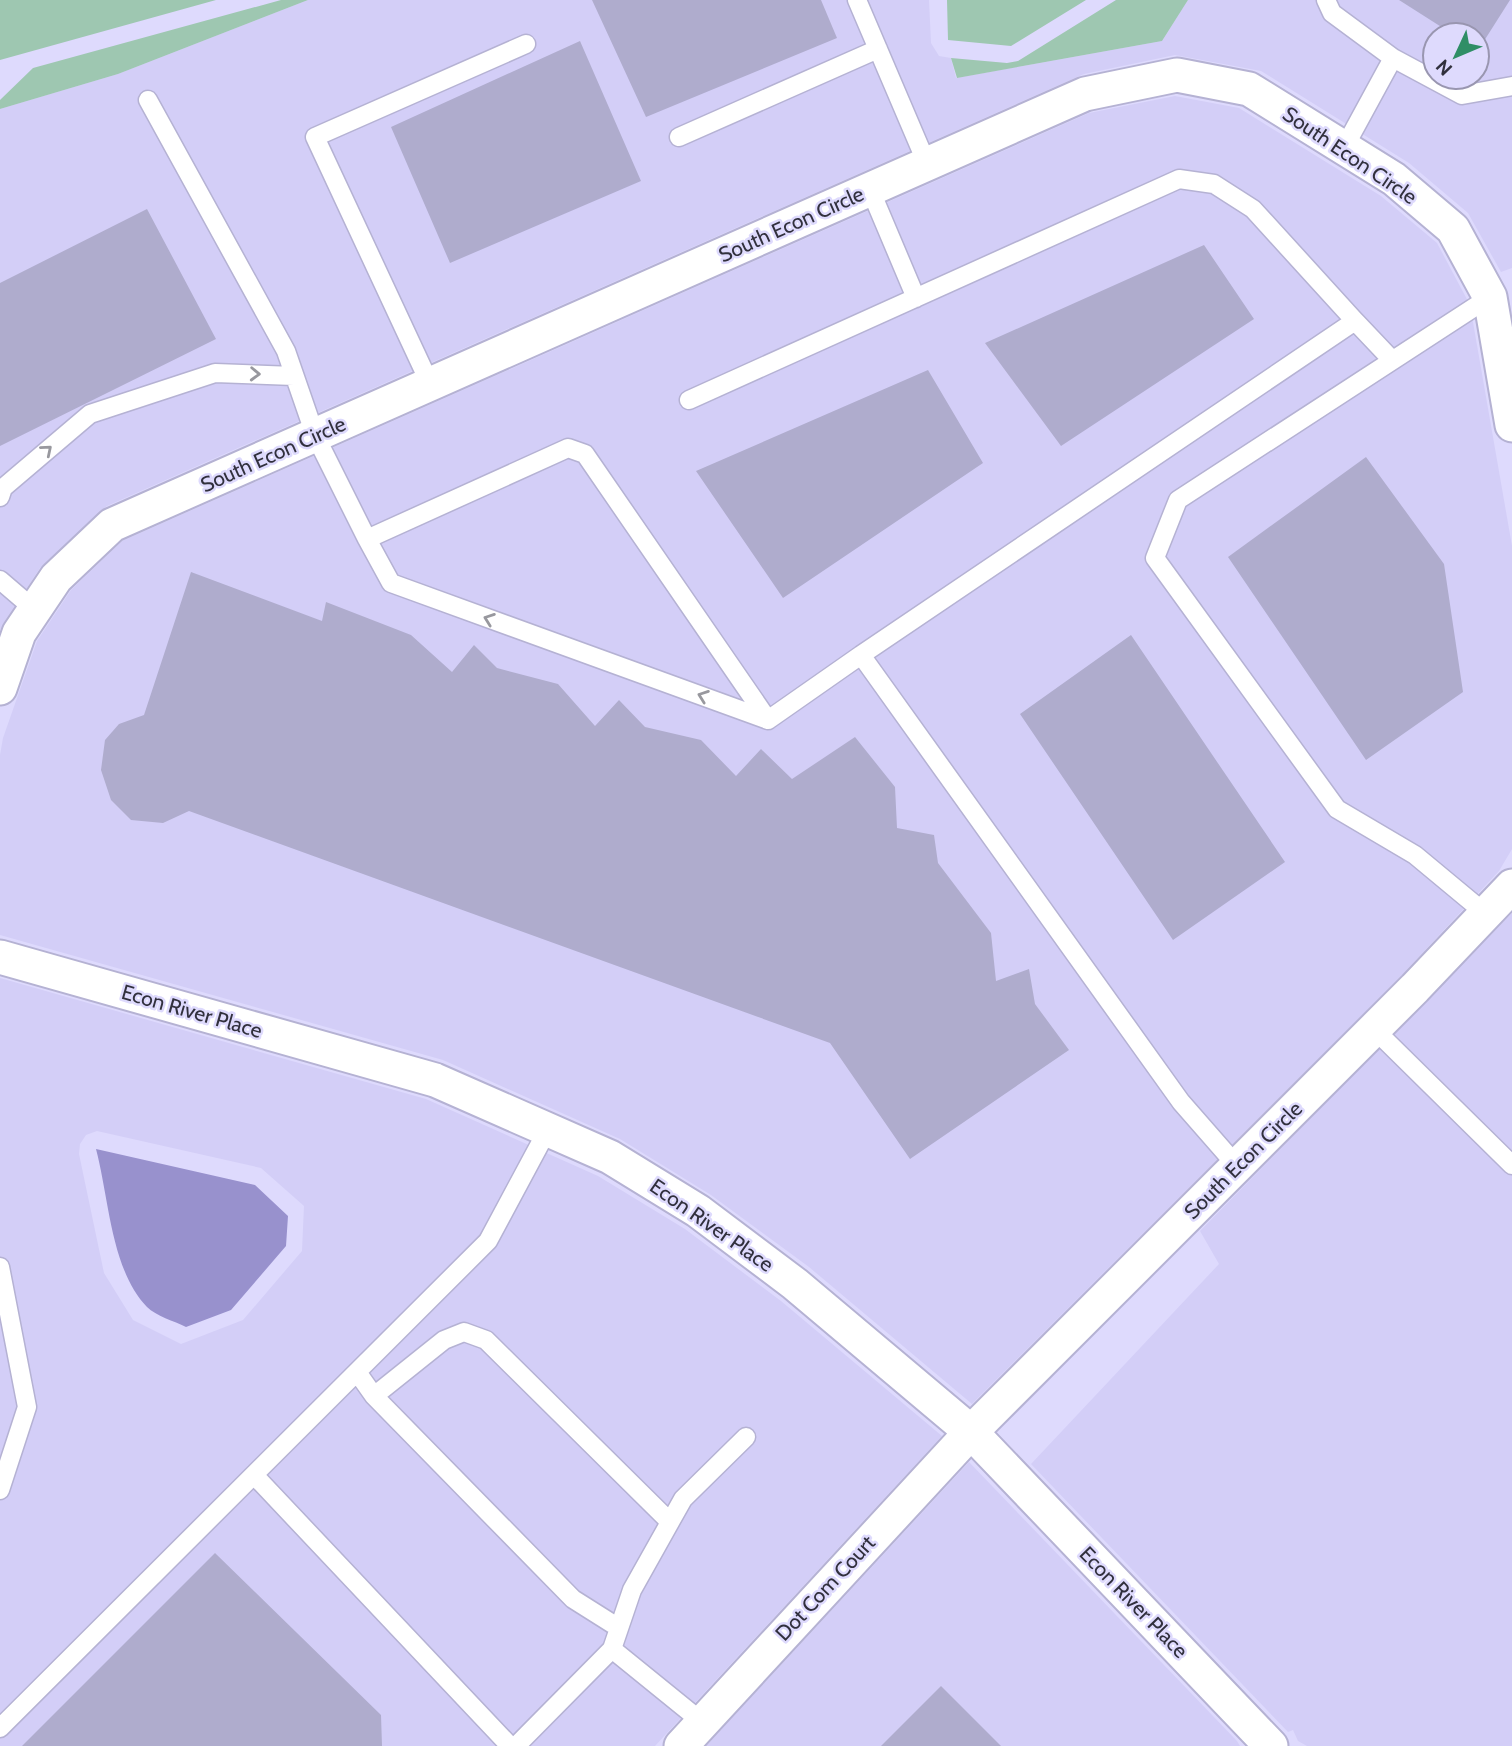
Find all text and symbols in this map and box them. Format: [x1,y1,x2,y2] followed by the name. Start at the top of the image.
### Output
[1421,21,1491,91] north arrow
[1431,55,1457,80] text: N
[1278,101,1422,209] street label: South Econ Circle
[715,181,868,267] street label: South Econ Circle
[250,367,261,382] one-way arrow
[197,411,350,497] street label: South Econ Circle
[39,446,52,458] one-way arrow
[484,613,496,627] one-way arrow
[698,691,710,705] one-way arrow
[119,979,265,1043] street label: Econ River Place
[1179,1096,1307,1224] street label: South Econ Circle
[645,1173,779,1277] street label: Econ River Place
[770,1530,880,1646] street label: Dot Com Court
[1075,1541,1194,1663] street label: Econ River Place

